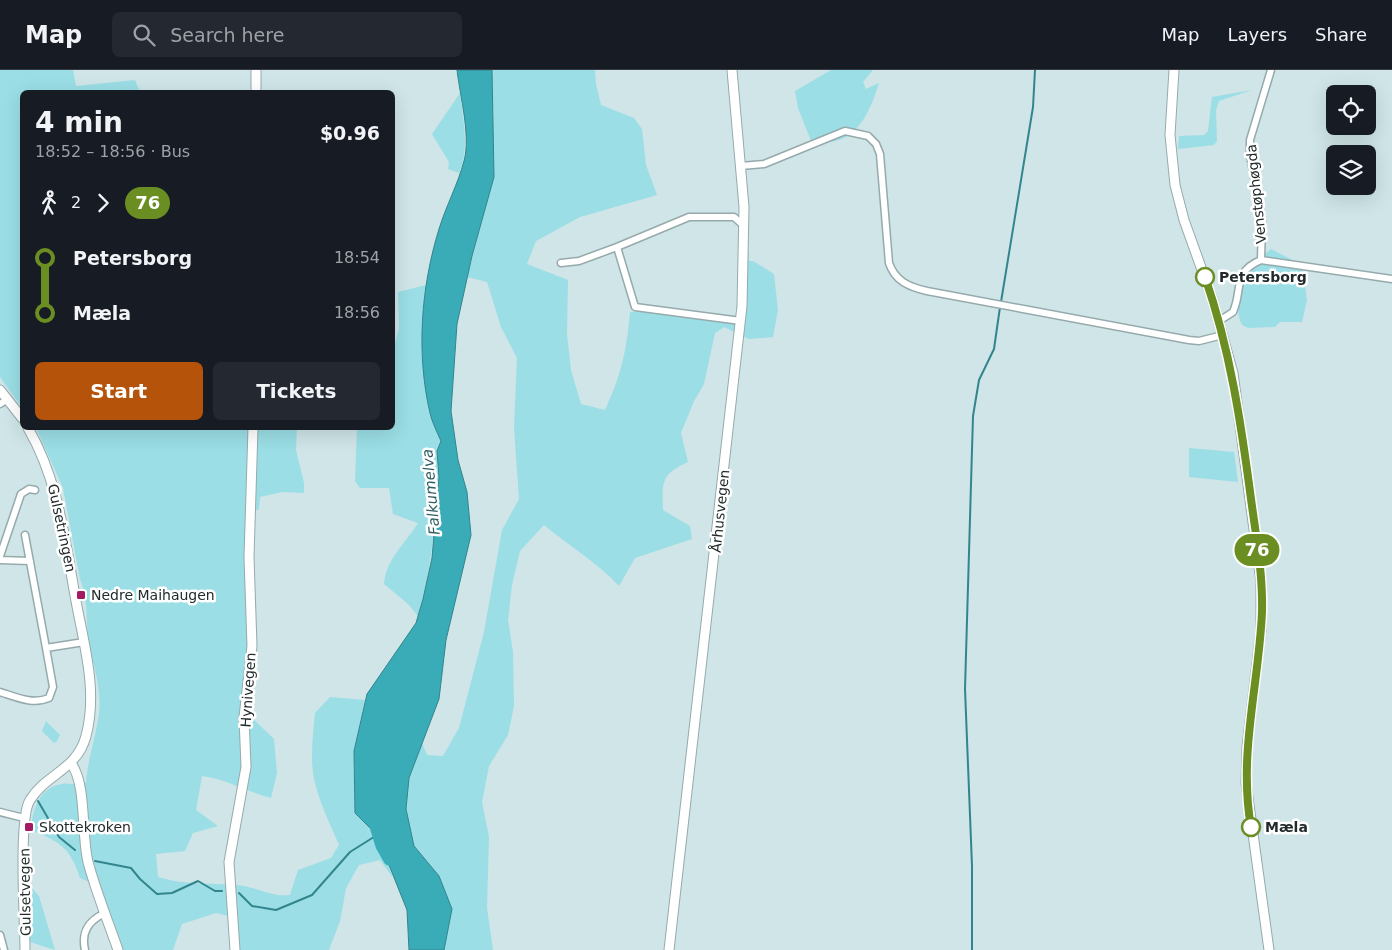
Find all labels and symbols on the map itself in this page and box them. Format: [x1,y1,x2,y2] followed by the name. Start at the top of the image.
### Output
[1243,143,1269,245] street label: Venstøphøgda
[1195,267,1215,287] marker: Petersborg
[1219,269,1307,285] place label: Petersborg
[418,448,444,536] water label: Falkumelva
[708,469,732,553] street label: Århusvegen
[45,482,79,574] street label: Gulsetringen
[1234,534,1280,566] line badge: 76
[91,587,215,603] place label: Nedre Maihaugen
[75,589,87,601] marker: Nedre Maihaugen
[237,652,259,728] street label: Hynivegen
[1241,817,1261,837] marker: Mæla
[39,819,131,835] place label: Skottekroken
[1265,819,1308,835] place label: Mæla
[23,821,35,833] marker: Skottekroken
[16,848,34,936] street label: Gulsetvegen

